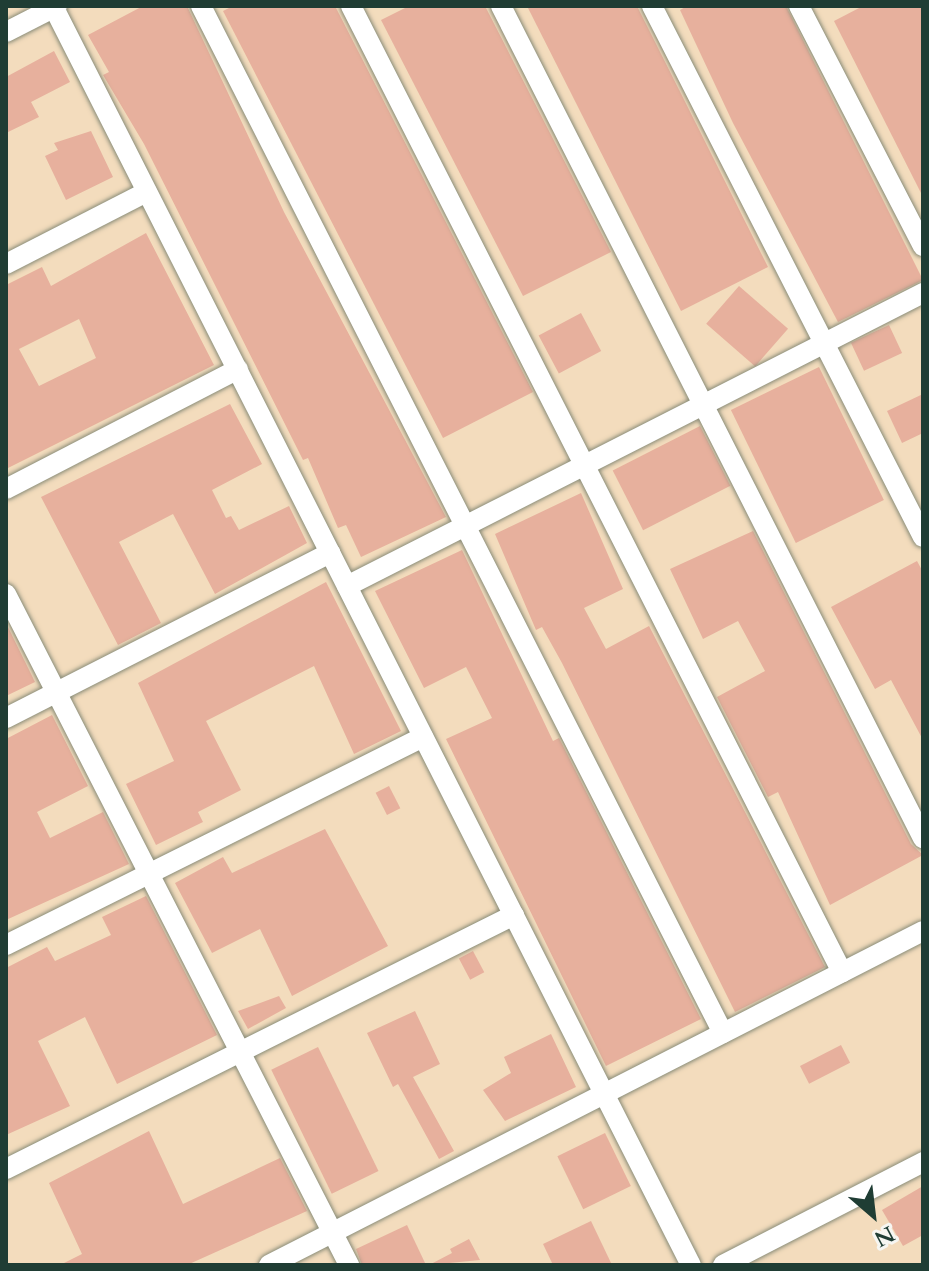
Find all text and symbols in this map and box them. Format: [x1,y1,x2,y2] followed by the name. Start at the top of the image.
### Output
[833,1175,913,1255] north arrow
[869,1218,900,1254] text: N

